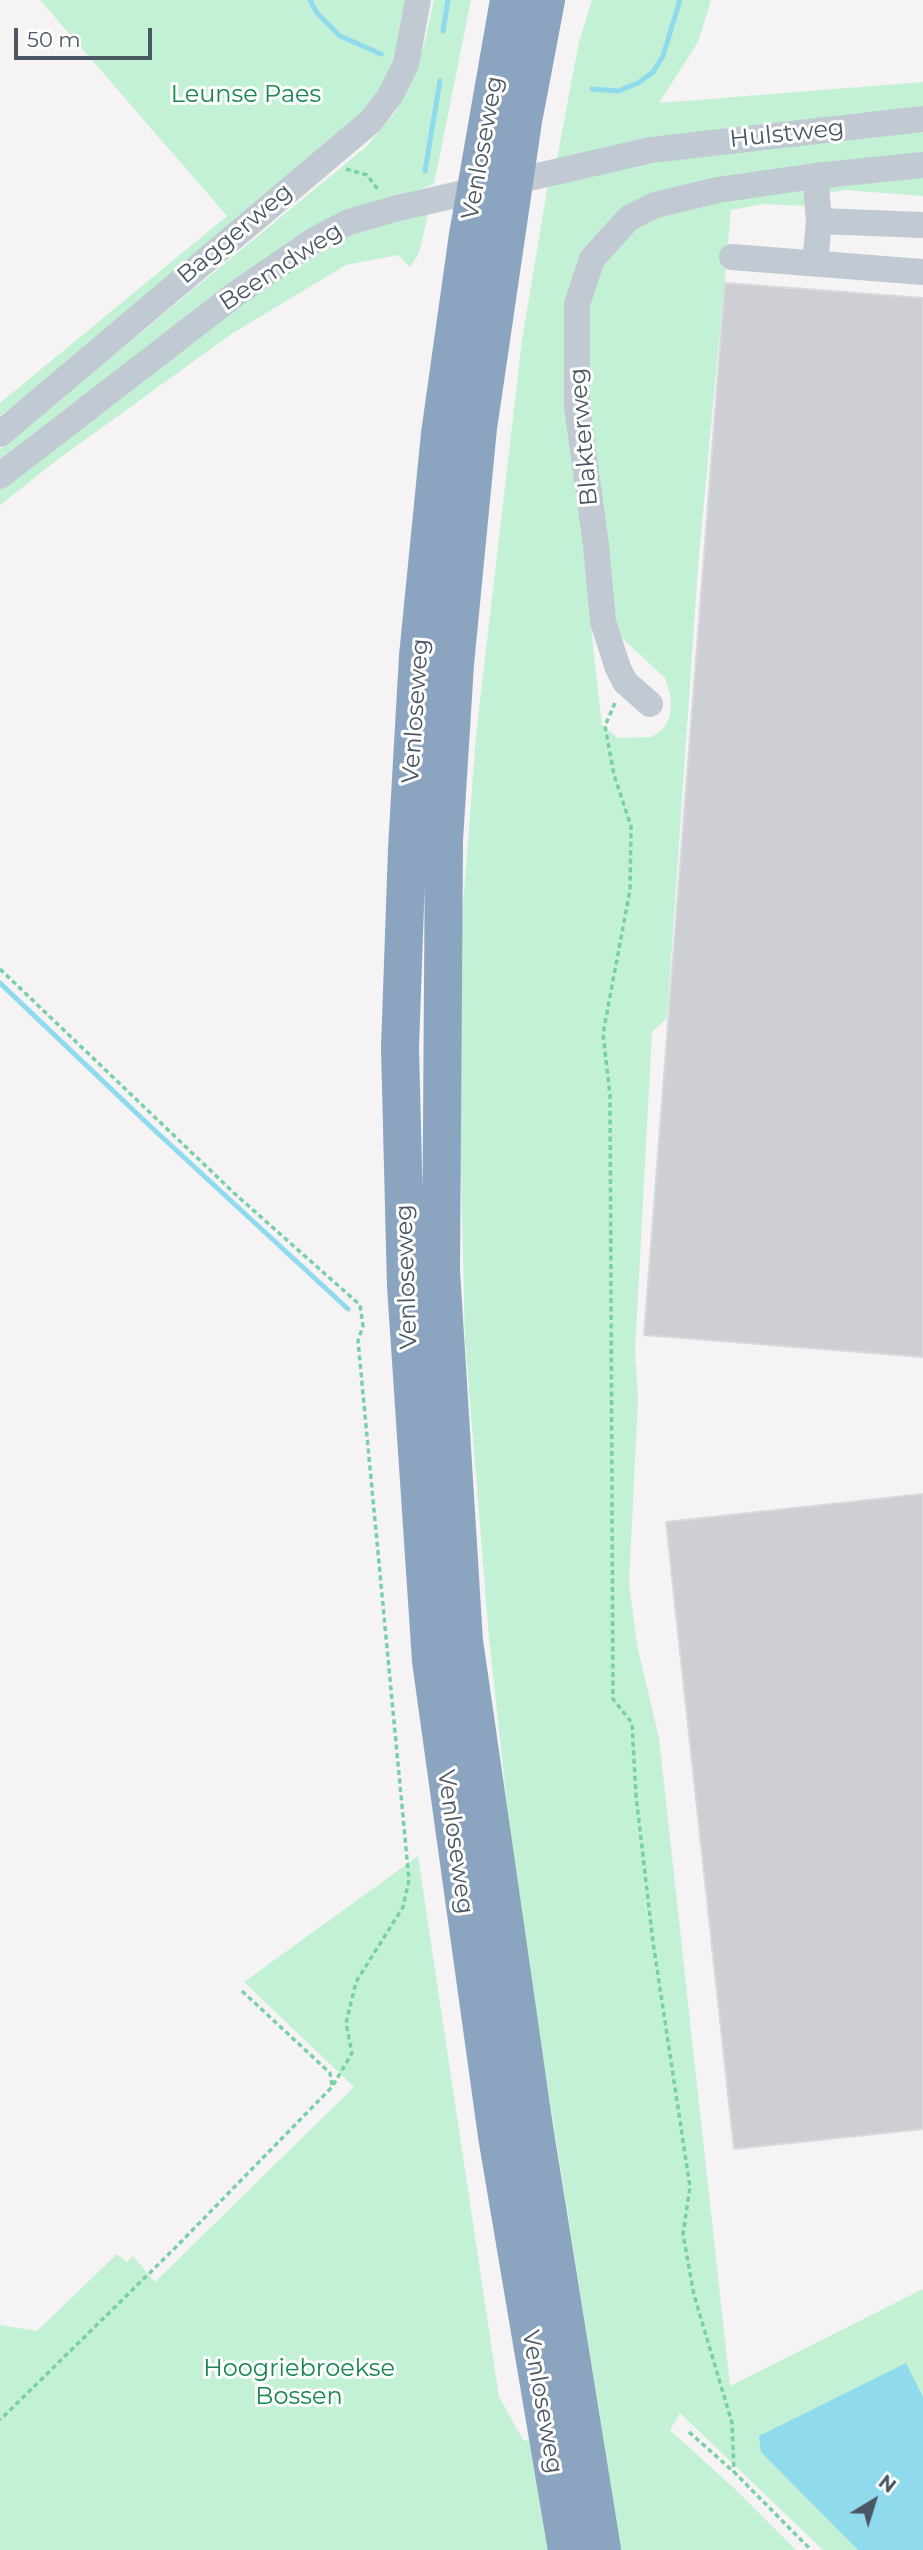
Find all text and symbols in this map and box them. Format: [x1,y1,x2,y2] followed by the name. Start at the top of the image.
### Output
[18,14,156,58] scale bar
[27,27,81,52] text: 50 m
[456,74,510,222] street label: Venloseweg
[171,81,321,109] park label: Leunse Paes
[728,114,846,154] street label: Hulstweg
[172,178,298,290] street label: Baggerweg
[214,217,348,317] street label: Beemdweg
[564,367,604,507] street label: Blakterweg
[397,638,435,784] street label: Venloseweg
[390,1204,424,1350] street label: Venloseweg
[431,1768,479,1916] street label: Venloseweg
[515,2328,569,2476] street label: Venloseweg
[203,2355,395,2411] park label: Hoogriebroekse Bossen
[839,2466,909,2536] north arrow
[874,2470,900,2498] text: N

